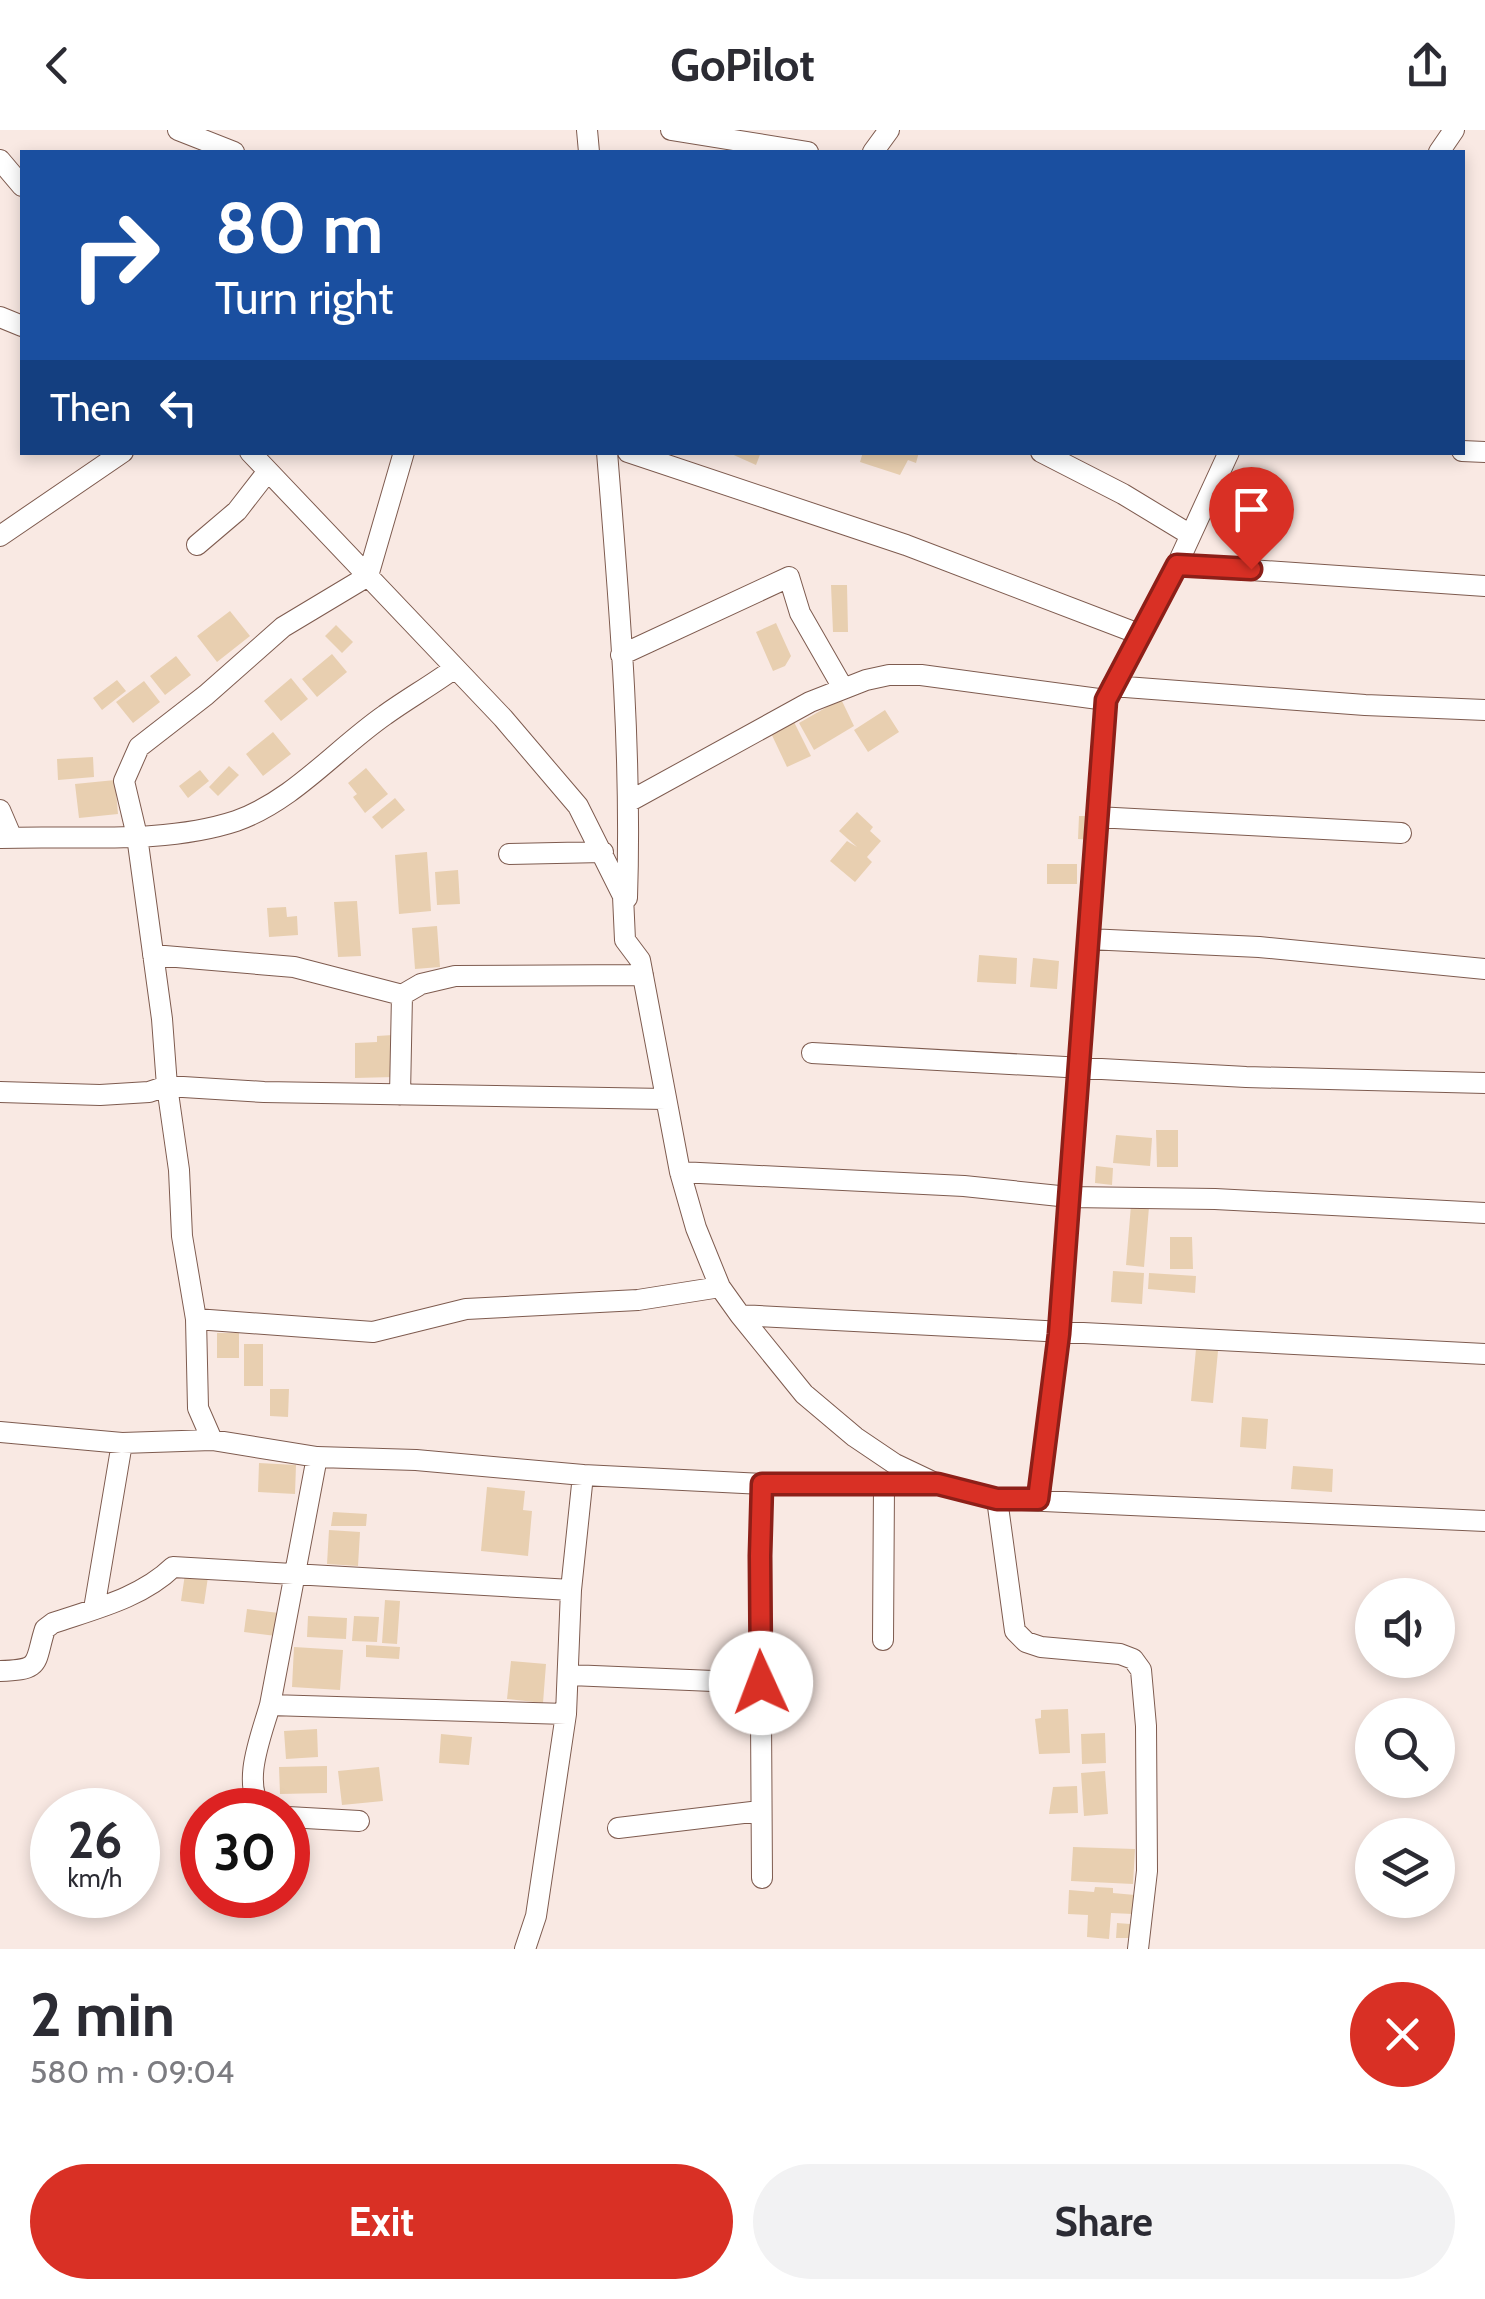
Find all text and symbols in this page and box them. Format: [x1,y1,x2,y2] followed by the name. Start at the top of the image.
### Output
[30,38,85,93] icon: back
[670,38,815,92] text: GoPilot
[1400,38,1455,93] icon: share
[215,185,383,271] text: 80 m
[50,190,180,320] icon: right
[215,271,394,325] text: Turn right
[151,380,206,435] icon: left
[50,384,131,431] text: Then
[1209,467,1294,570] pin
[1224,482,1279,537] icon: arrive
[1355,1578,1455,1918] map controls
[1355,1578,1455,1678] button: sound
[709,1631,813,1735] position arrow
[1355,1698,1455,1798] button: search
[180,1788,310,1918] speed limit sign: 30
[68,1810,122,1871] text: 26
[1355,1818,1455,1918] button: layers
[68,1863,122,1893] text: km/h
[30,1978,175,2051] text: 2 min
[1350,1982,1455,2087] button: close
[30,2052,234,2091] text: 580 m · 09:04
[30,2164,733,2279] button: Exit
[753,2164,1455,2279] button: Share

